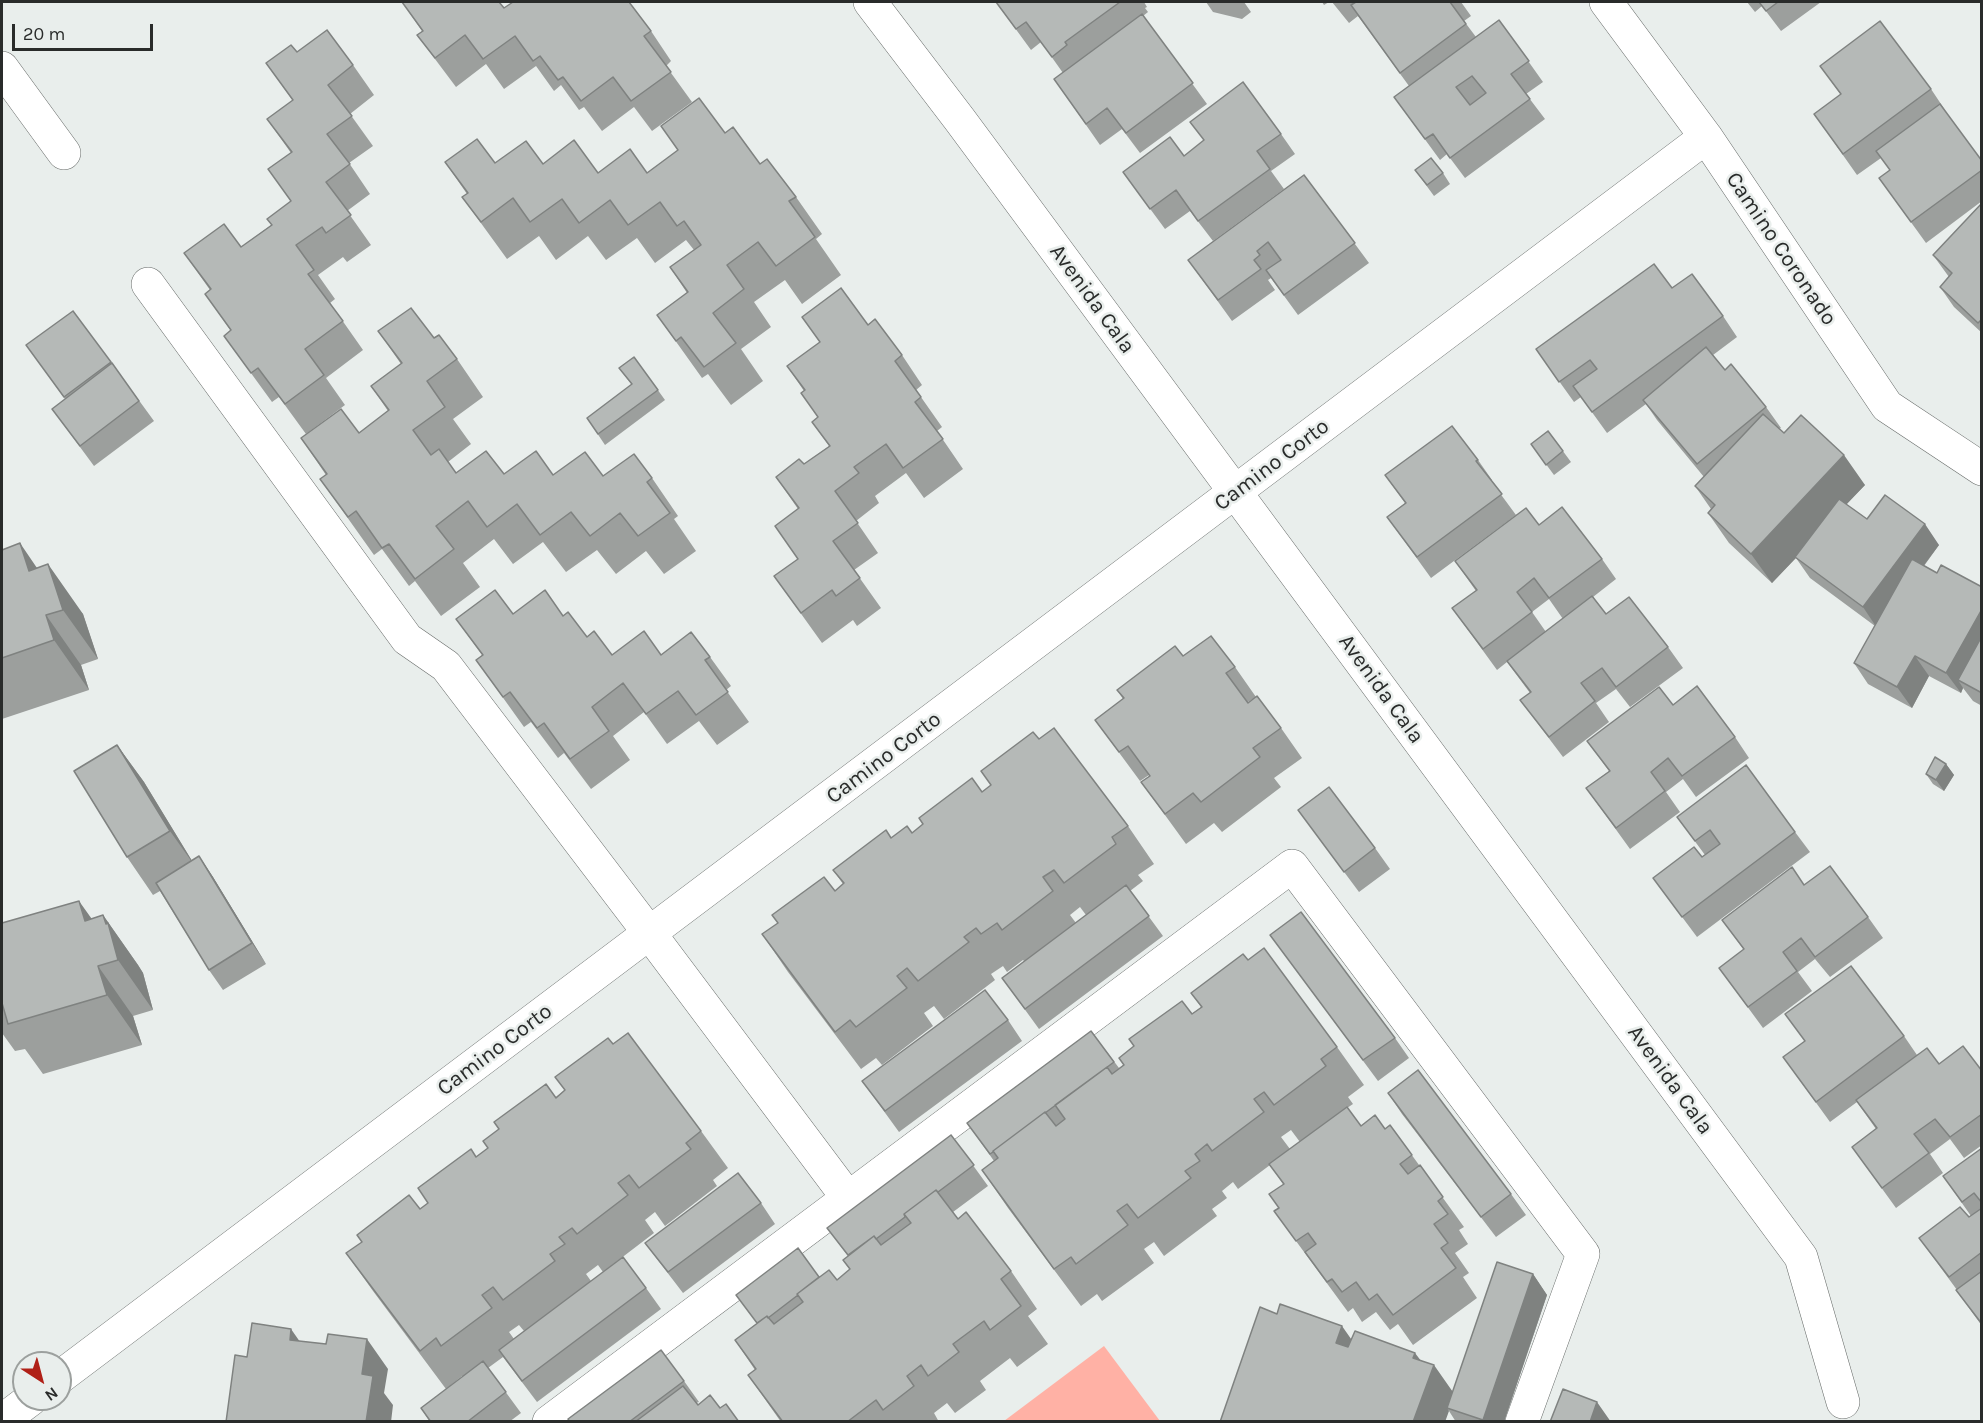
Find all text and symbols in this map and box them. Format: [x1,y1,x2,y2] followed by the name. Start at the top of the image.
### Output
[15,12,156,50] scale bar
[23,23,65,45] text: 20 m
[1720,167,1842,331] street label: Camino Coronado
[1044,239,1140,359] street label: Avenida Cala
[1209,413,1335,517] street label: Camino Corto
[1333,629,1429,749] street label: Avenida Cala
[821,706,947,810] street label: Camino Corto
[432,998,558,1102] street label: Camino Corto
[1622,1020,1718,1140] street label: Avenida Cala
[12,1351,72,1411] north arrow
[41,1383,62,1405] text: N

